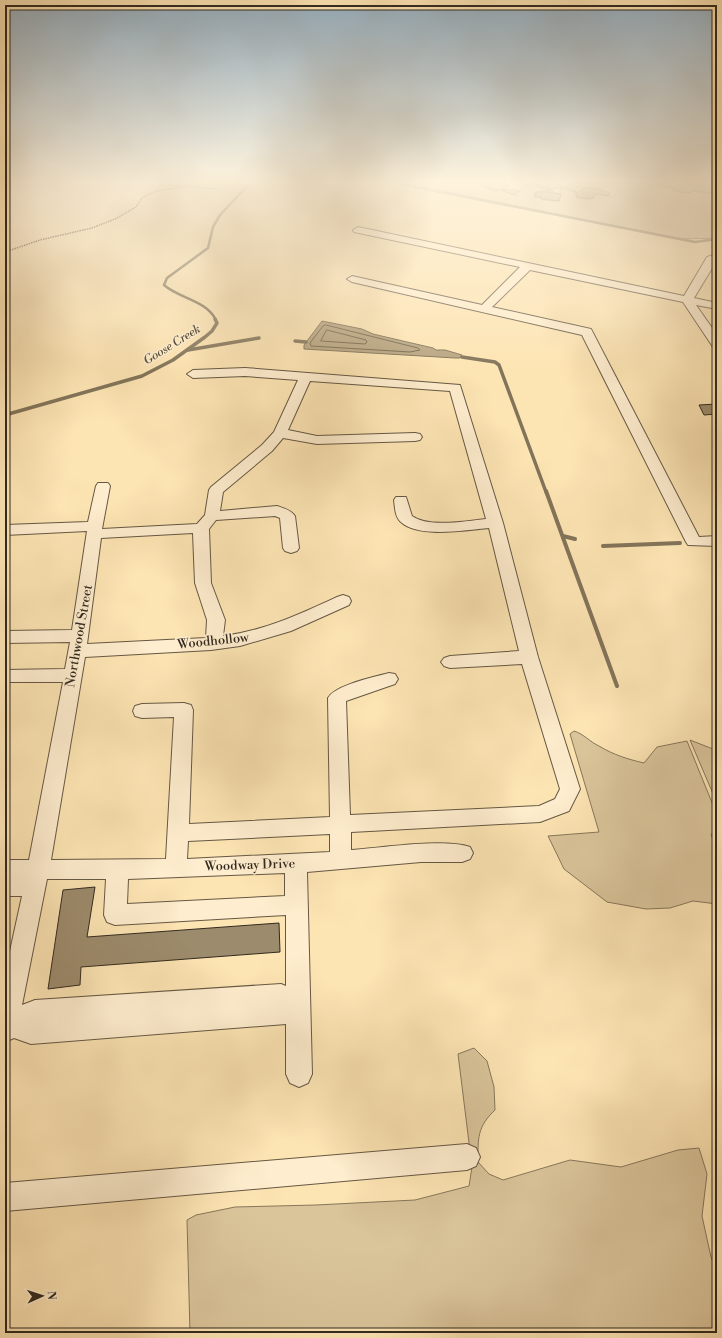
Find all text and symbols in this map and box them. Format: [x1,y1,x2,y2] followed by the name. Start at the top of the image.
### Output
[141,321,203,369] water label: Goose Creek
[62,583,96,689] street label: Northwood Street
[176,629,251,653] street label: Woodhollow
[203,855,296,875] street label: Woodway Drive
[22,1276,62,1316] north arrow
[44,1291,58,1301] text: N

